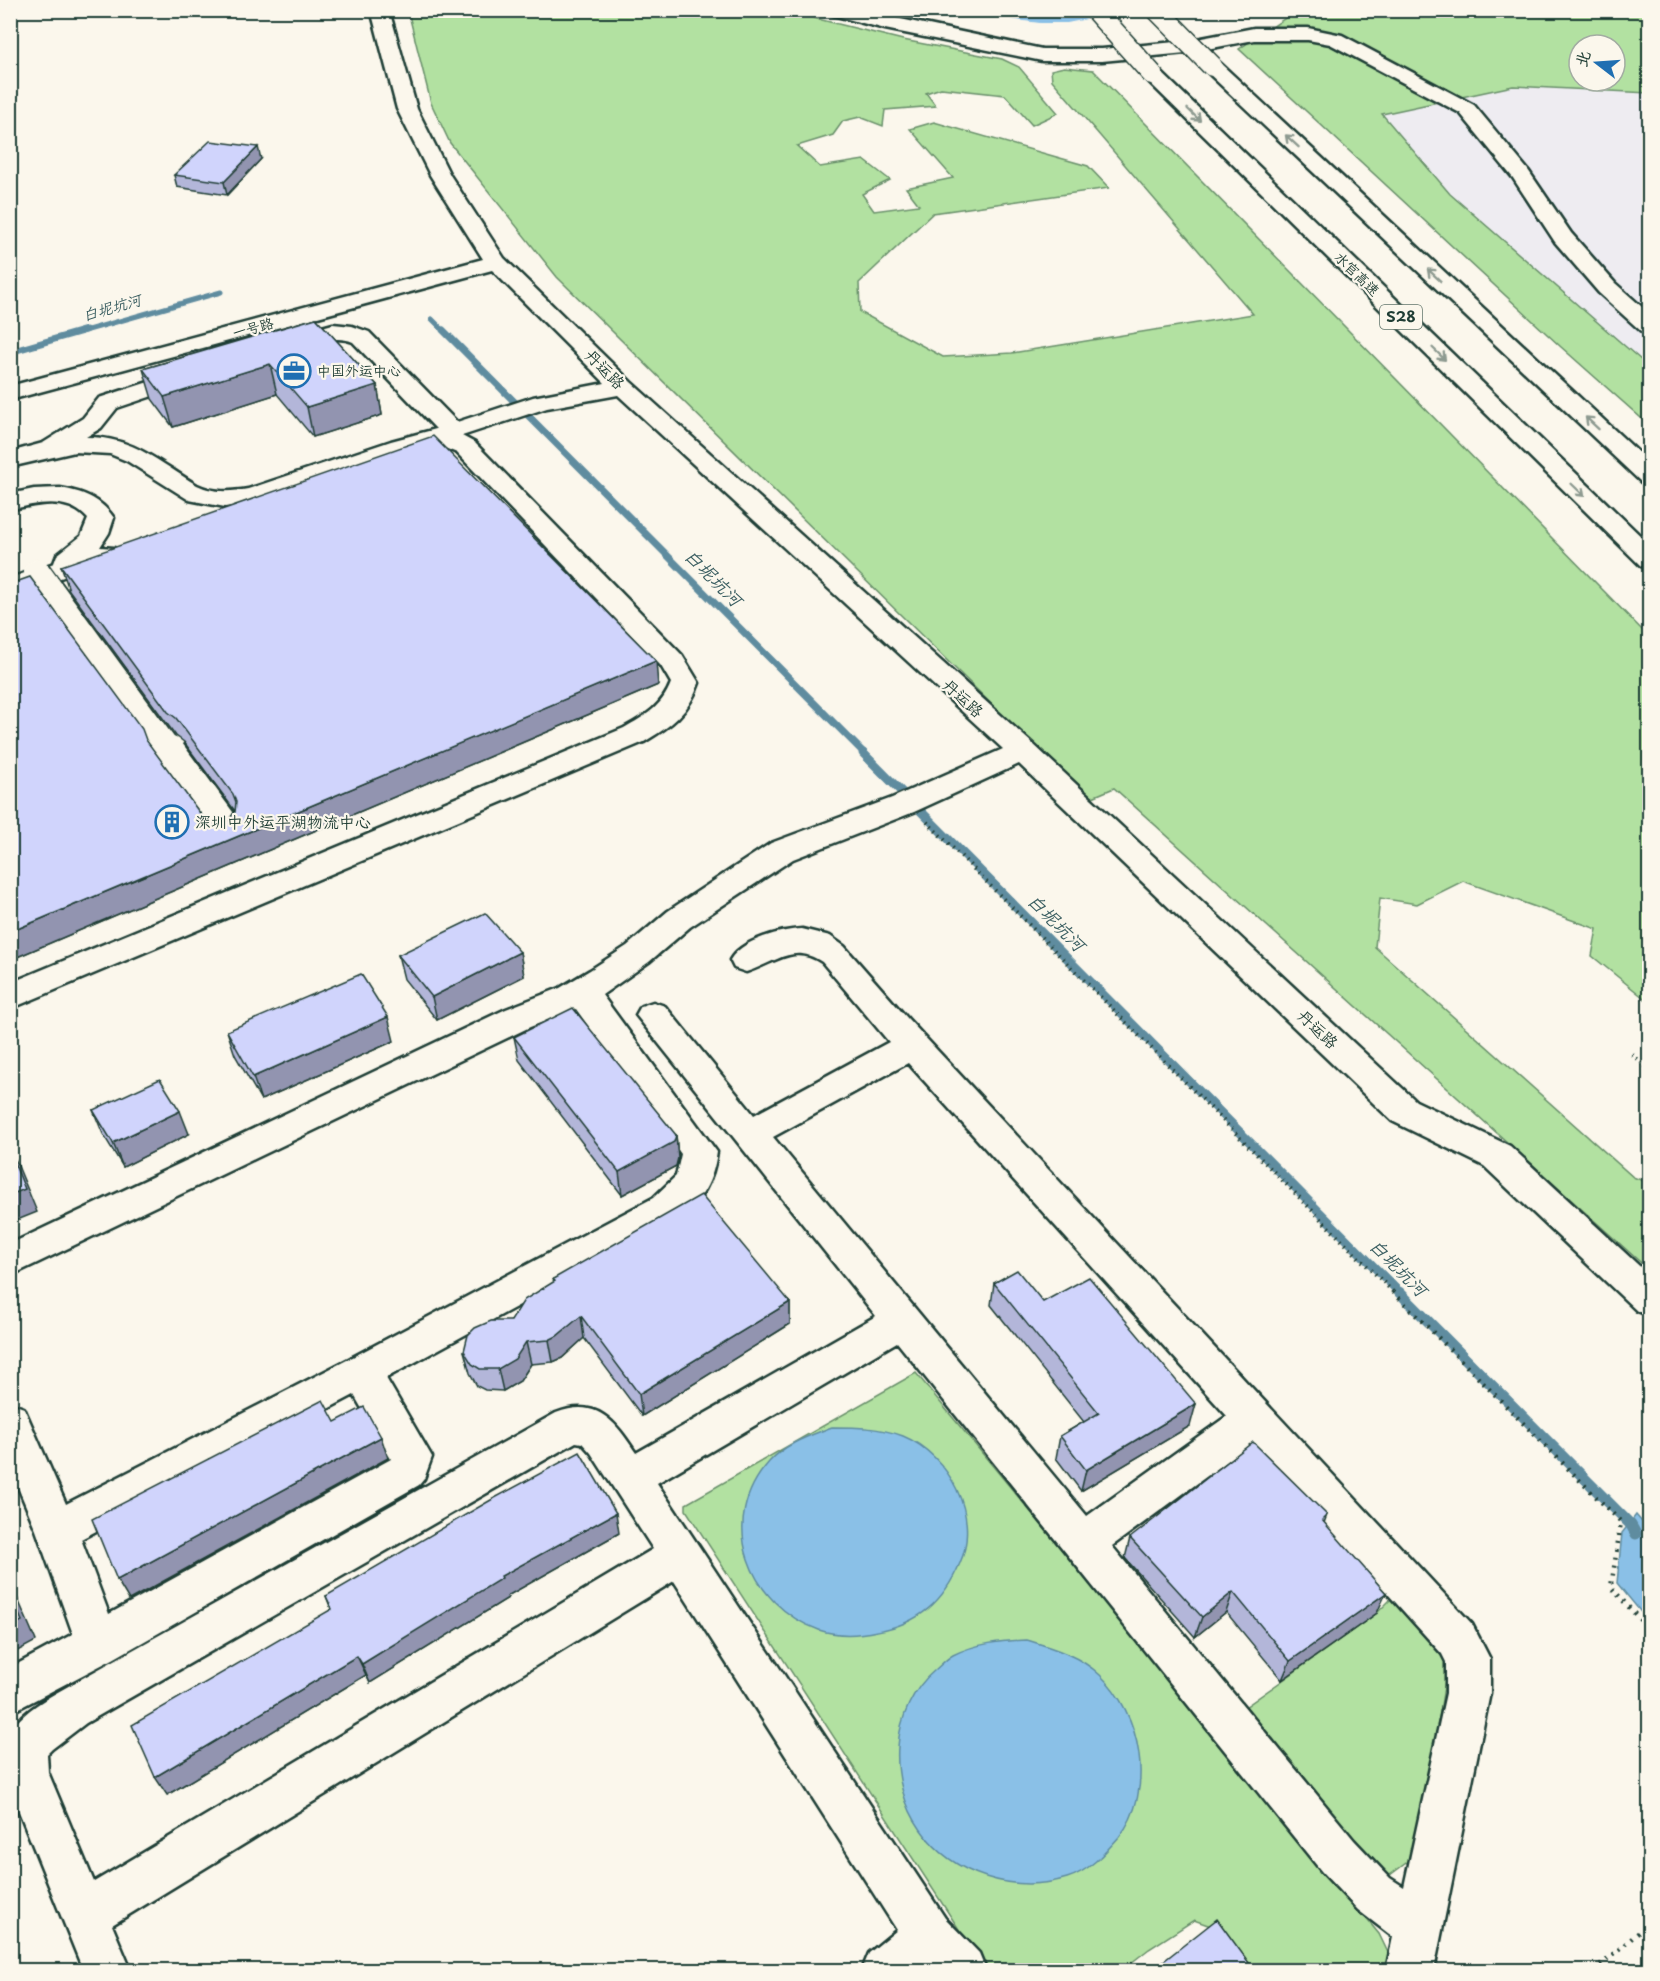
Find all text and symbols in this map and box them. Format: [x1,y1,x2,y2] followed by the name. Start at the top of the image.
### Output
[1567,33,1627,93] north arrow
[1568,47,1596,69] text: 北
[1187,108,1202,122] one-way arrow
[1285,134,1300,148] one-way arrow
[1330,247,1385,301] street label: 水官高速
[1427,268,1442,282] one-way arrow
[80,286,146,326] water label: 白坭坑河
[1380,305,1422,329] road number: S28
[230,312,276,343] street label: 一号路
[580,343,631,394] street label: 丹运路
[1431,347,1446,361] one-way arrow
[276,353,312,389] office icon: 中国外运中心
[317,360,401,381] place label: 中国外运中心
[1584,416,1599,430] one-way arrow
[1571,483,1586,497] one-way arrow
[679,542,751,614] water label: 白坭坑河
[938,672,990,722] street label: 丹运路
[154,804,190,840] building icon: 深圳中外运平湖物流中心
[195,809,371,833] place label: 深圳中外运平湖物流中心
[1022,887,1094,959] water label: 白坭坑河
[1293,1003,1344,1053] street label: 丹运路
[1364,1232,1436,1304] water label: 白坭坑河

